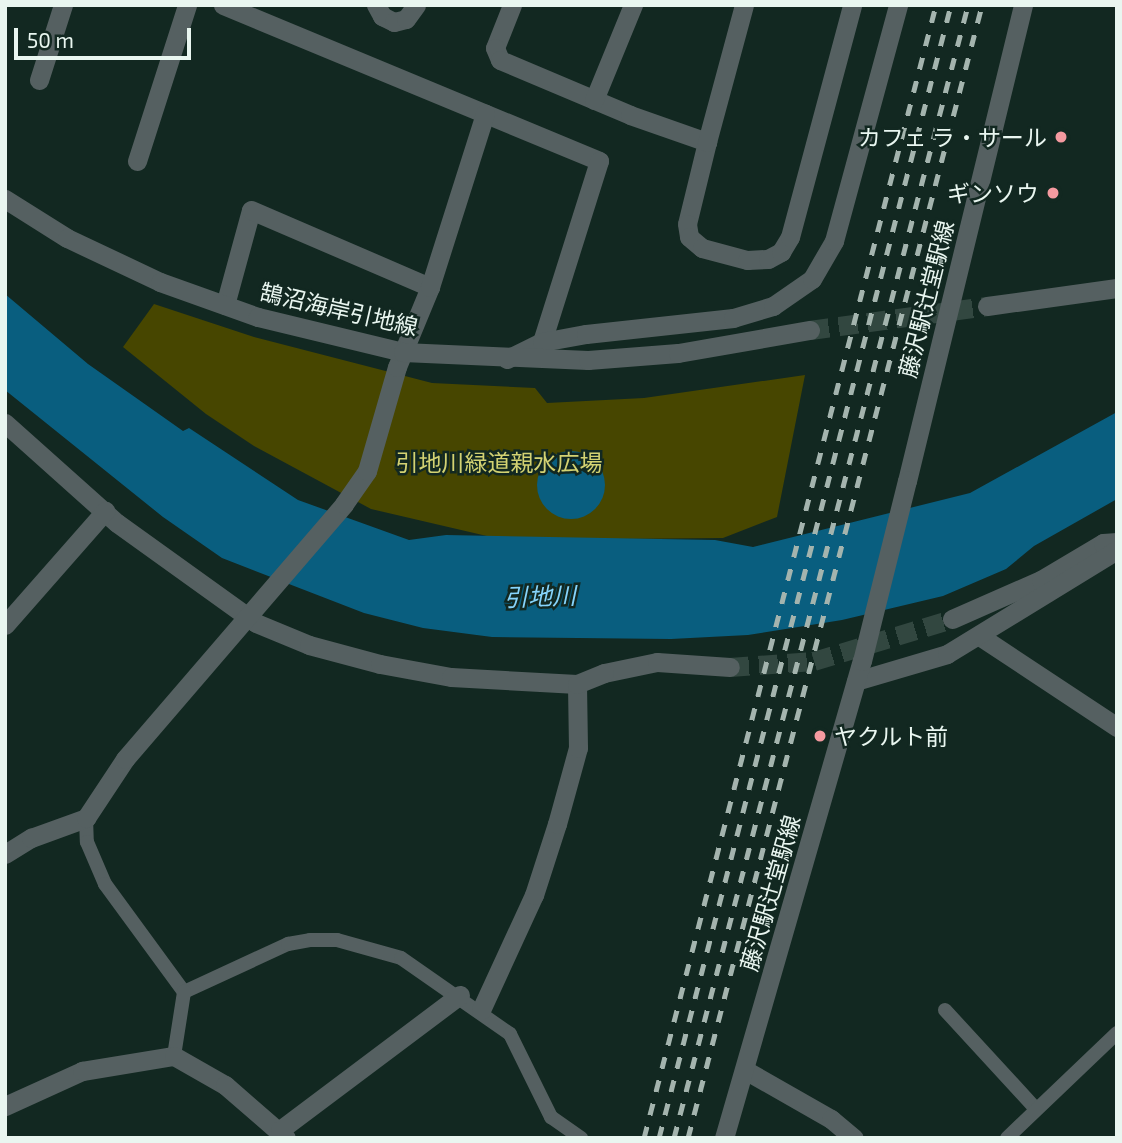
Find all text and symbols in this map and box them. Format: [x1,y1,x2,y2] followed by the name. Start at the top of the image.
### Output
[18,14,194,58] scale bar
[27,27,74,52] text: 50 m
[858,123,1047,151] place label: カフェ ラ・サール
[1053,129,1069,145] marker: カフェ ラ・サール
[947,179,1039,207] place label: ギンソウ
[1045,185,1061,201] marker: ギンソウ
[893,218,959,380] street label: 藤沢駅辻堂駅線
[257,277,421,341] street label: 鵠沼海岸引地線
[396,448,602,476] park label: 引地川緑道親水広場
[504,580,576,612] water label: 引地川
[834,722,949,750] place label: ヤクルト前
[812,728,828,744] marker: ヤクルト前
[735,812,805,974] street label: 藤沢駅辻堂駅線

